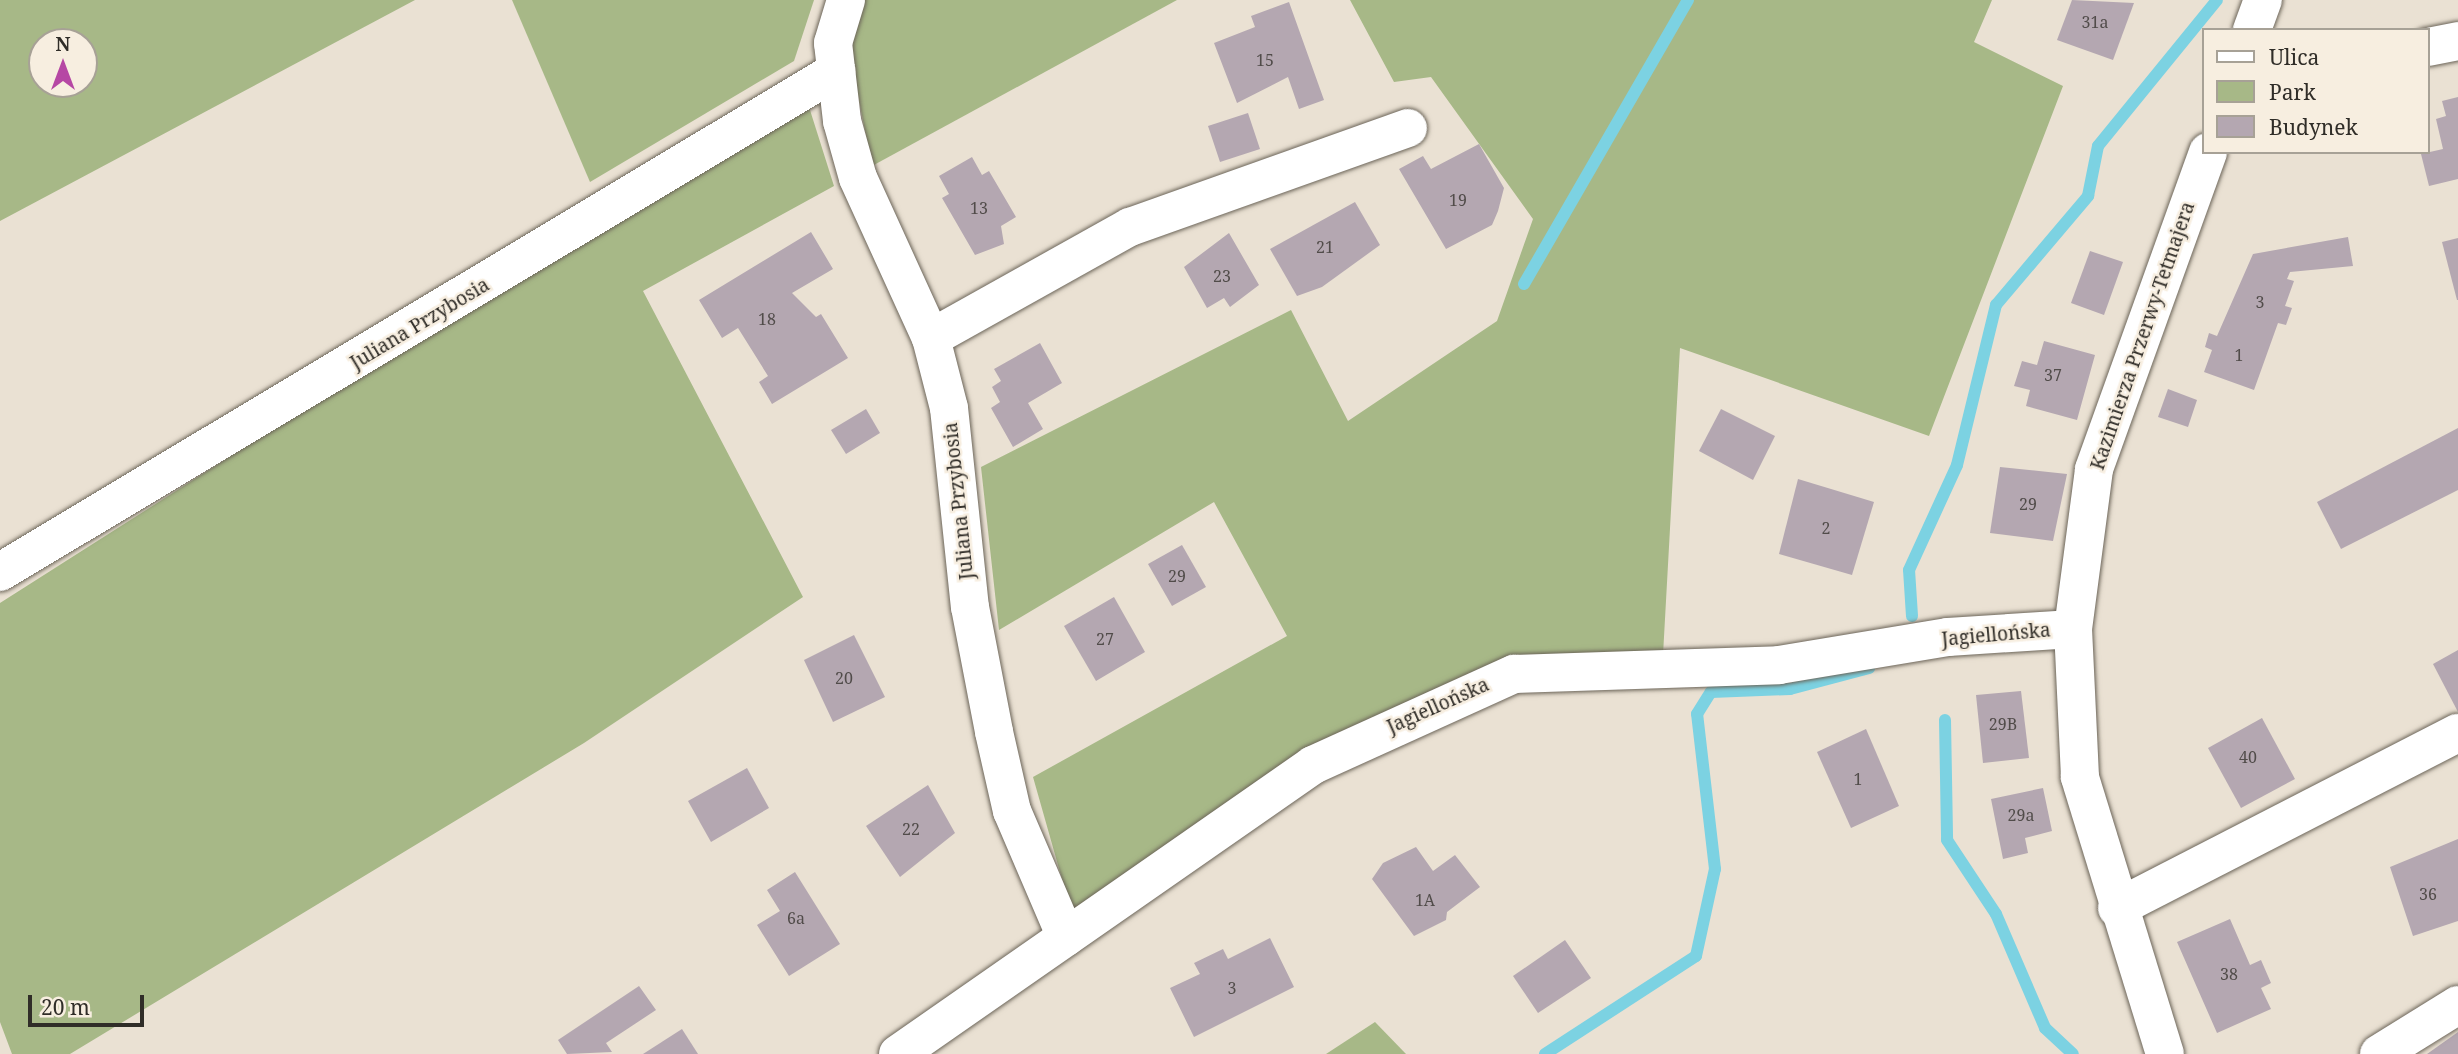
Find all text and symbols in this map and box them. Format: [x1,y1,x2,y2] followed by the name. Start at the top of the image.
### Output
[2082,12,2108,32] house number: 31a
[28,28,98,98] north arrow
[2202,28,2430,154] legend
[56,31,70,57] text: N
[2269,43,2319,71] text: Ulica
[1256,50,1274,70] house number: 15
[2269,78,2316,106] text: Park
[2269,113,2358,141] text: Budynek
[1449,190,1467,210] house number: 19
[970,198,988,218] house number: 13
[2086,199,2200,473] street label: Kazimierza Przerwy-Tetmajera
[1316,237,1334,257] house number: 21
[1213,266,1231,286] house number: 23
[346,273,494,375] street label: Juliana Przybosia
[2256,292,2264,312] house number: 3
[758,309,776,329] house number: 18
[2235,345,2243,365] house number: 1
[2044,365,2062,385] house number: 37
[939,421,979,581] street label: Juliana Przybosia
[2019,494,2037,514] house number: 29
[1822,518,1830,538] house number: 2
[1168,566,1186,586] house number: 29
[1941,619,2051,651] street label: Jagiellońska
[1096,629,1114,649] house number: 27
[835,668,853,688] house number: 20
[1383,673,1493,739] street label: Jagiellońska
[1989,714,2017,734] house number: 29B
[2239,747,2257,767] house number: 40
[1854,769,1862,789] house number: 1
[2008,805,2034,825] house number: 29a
[902,819,920,839] house number: 22
[2419,884,2437,904] house number: 36
[1415,890,1435,910] house number: 1A
[787,908,805,928] house number: 6a
[2220,964,2238,984] house number: 38
[1228,978,1236,998] house number: 3
[32,981,147,1025] scale bar
[41,993,90,1021] text: 20 m

